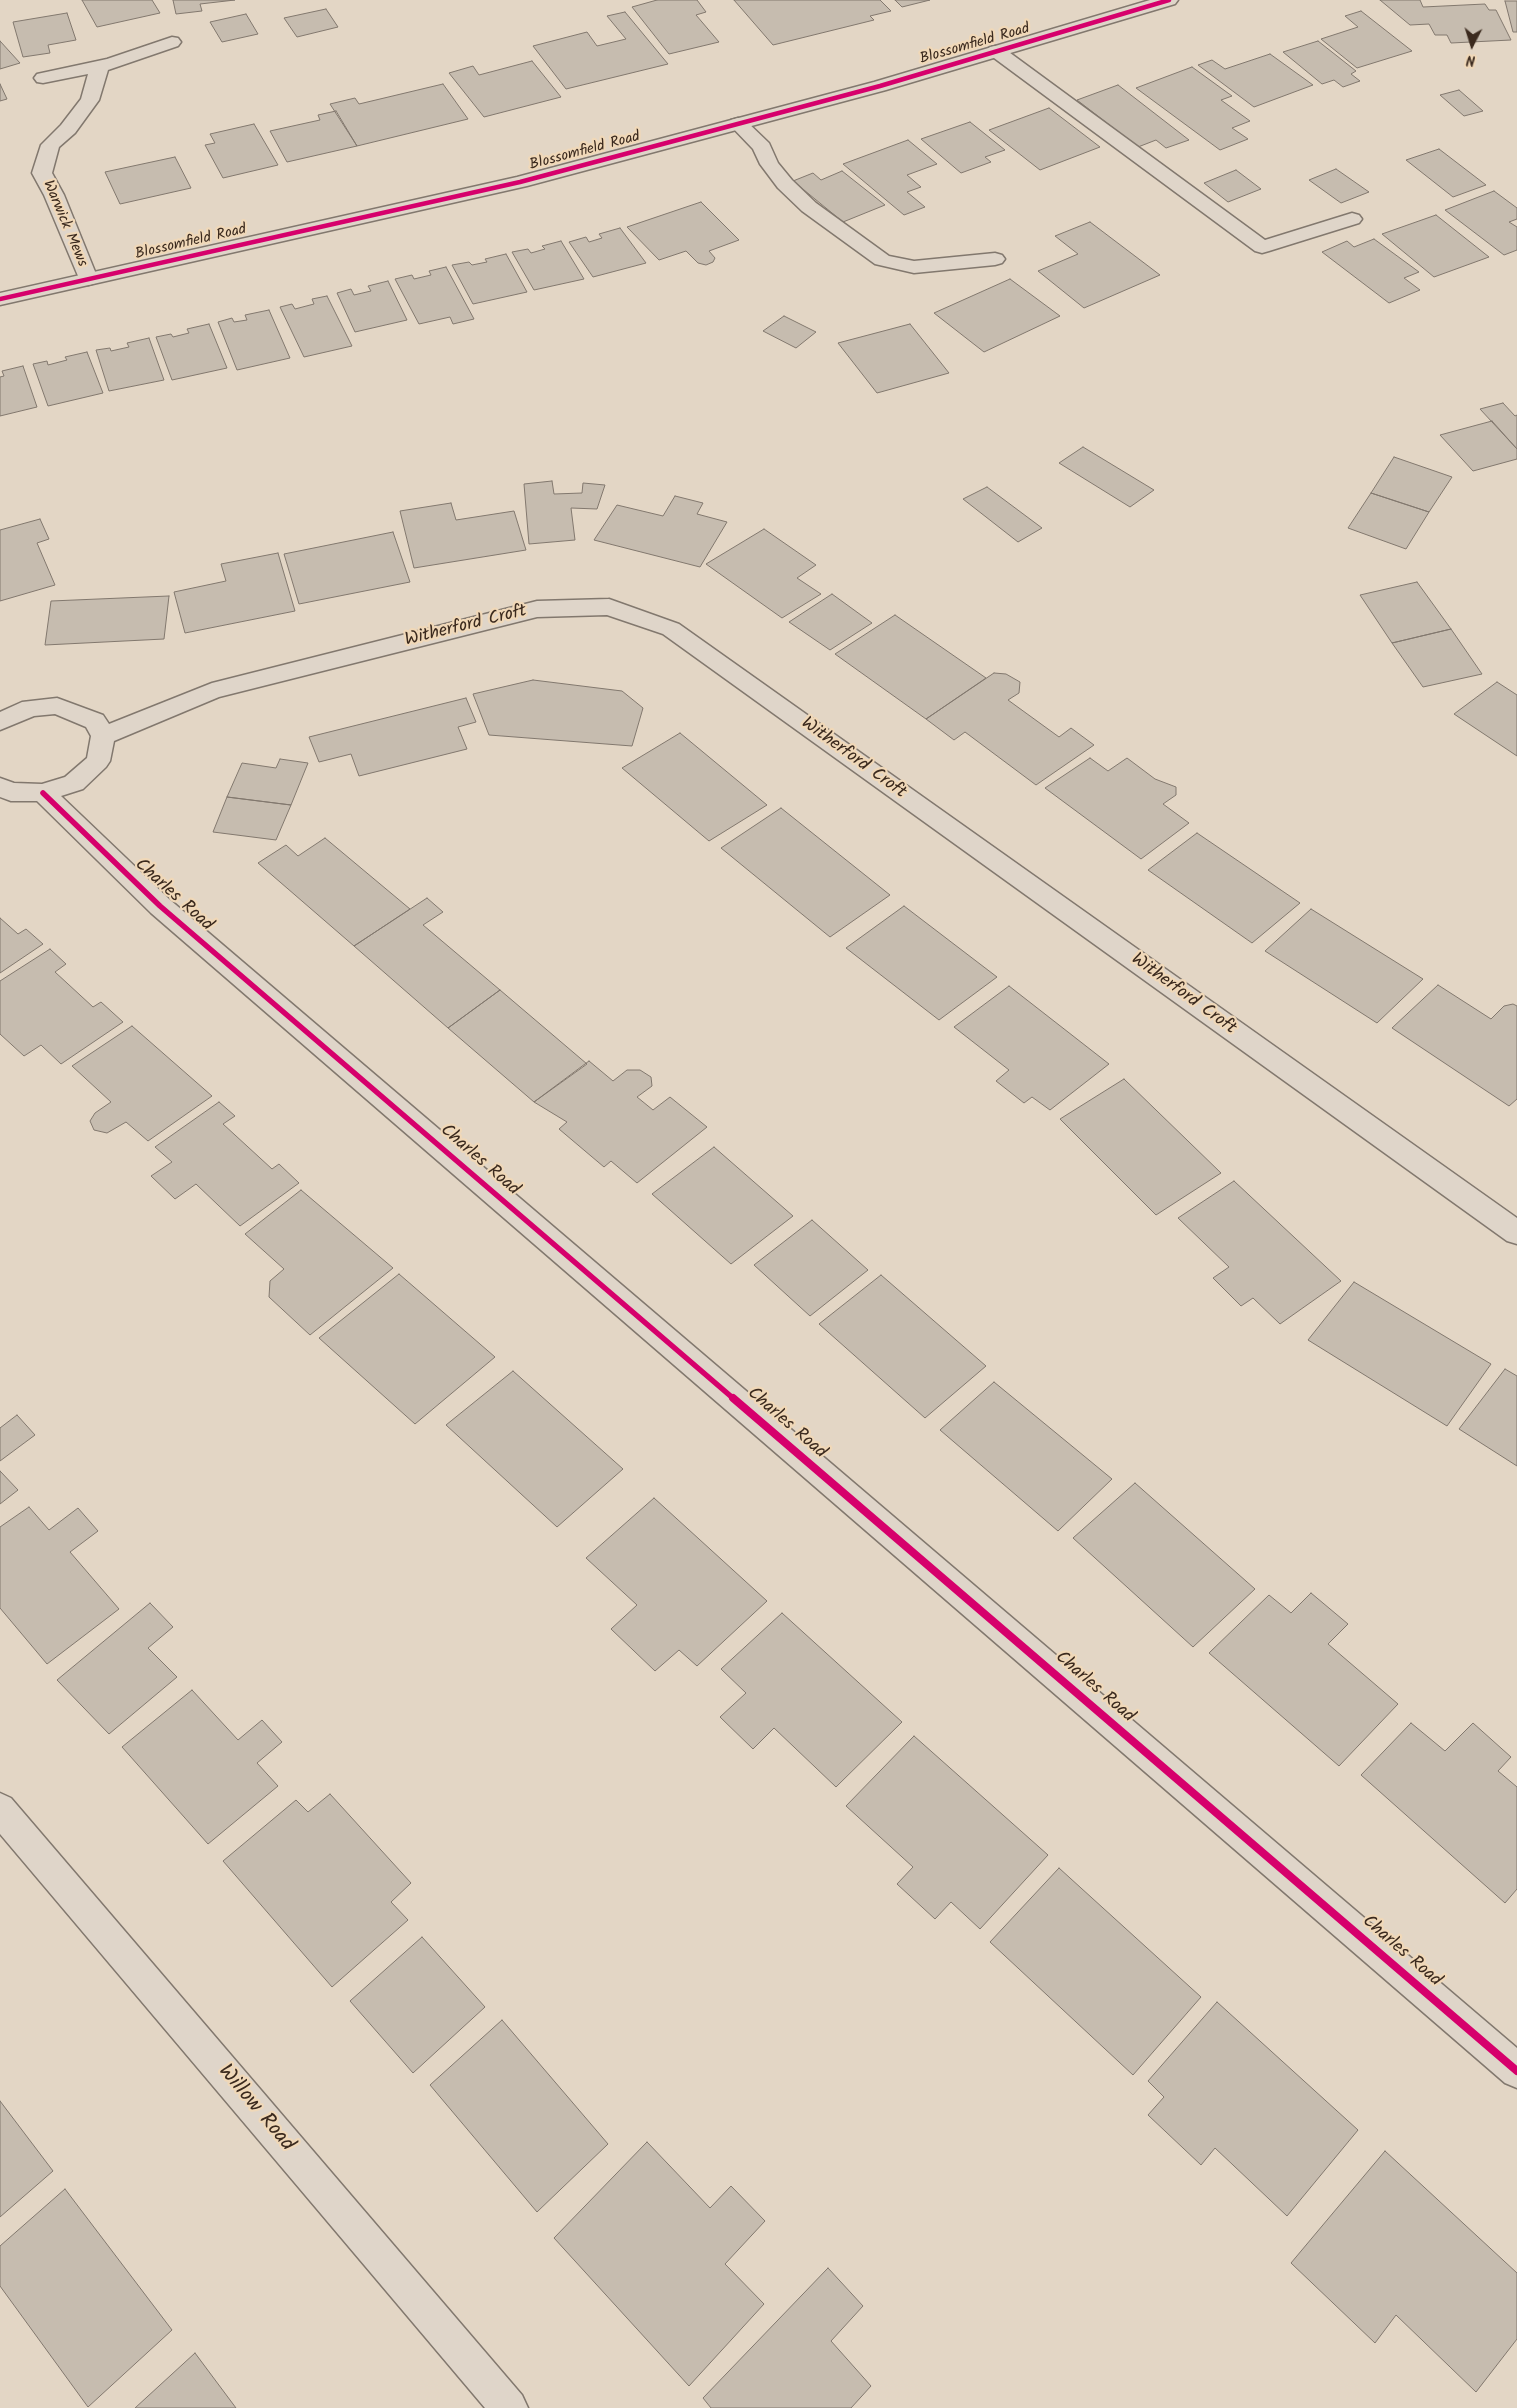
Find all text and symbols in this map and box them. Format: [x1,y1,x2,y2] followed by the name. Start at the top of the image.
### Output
[1447,20,1497,70] north arrow
[918,21,1032,69] street label: Blossomfield Road
[1465,49,1476,71] text: N
[528,129,642,175] street label: Blossomfield Road
[38,178,90,270] street label: Warwick Mews
[134,221,248,265] street label: Blossomfield Road
[403,601,529,653] street label: Witherford Croft
[796,714,910,804] street label: Witherford Croft
[129,855,217,937] street label: Charles Road
[1126,950,1240,1040] street label: Witherford Croft
[435,1121,523,1201] street label: Charles Road
[742,1384,830,1464] street label: Charles Road
[1050,1648,1138,1728] street label: Charles Road
[1357,1912,1445,1992] street label: Charles Road
[211,2060,299,2158] street label: Willow Road

